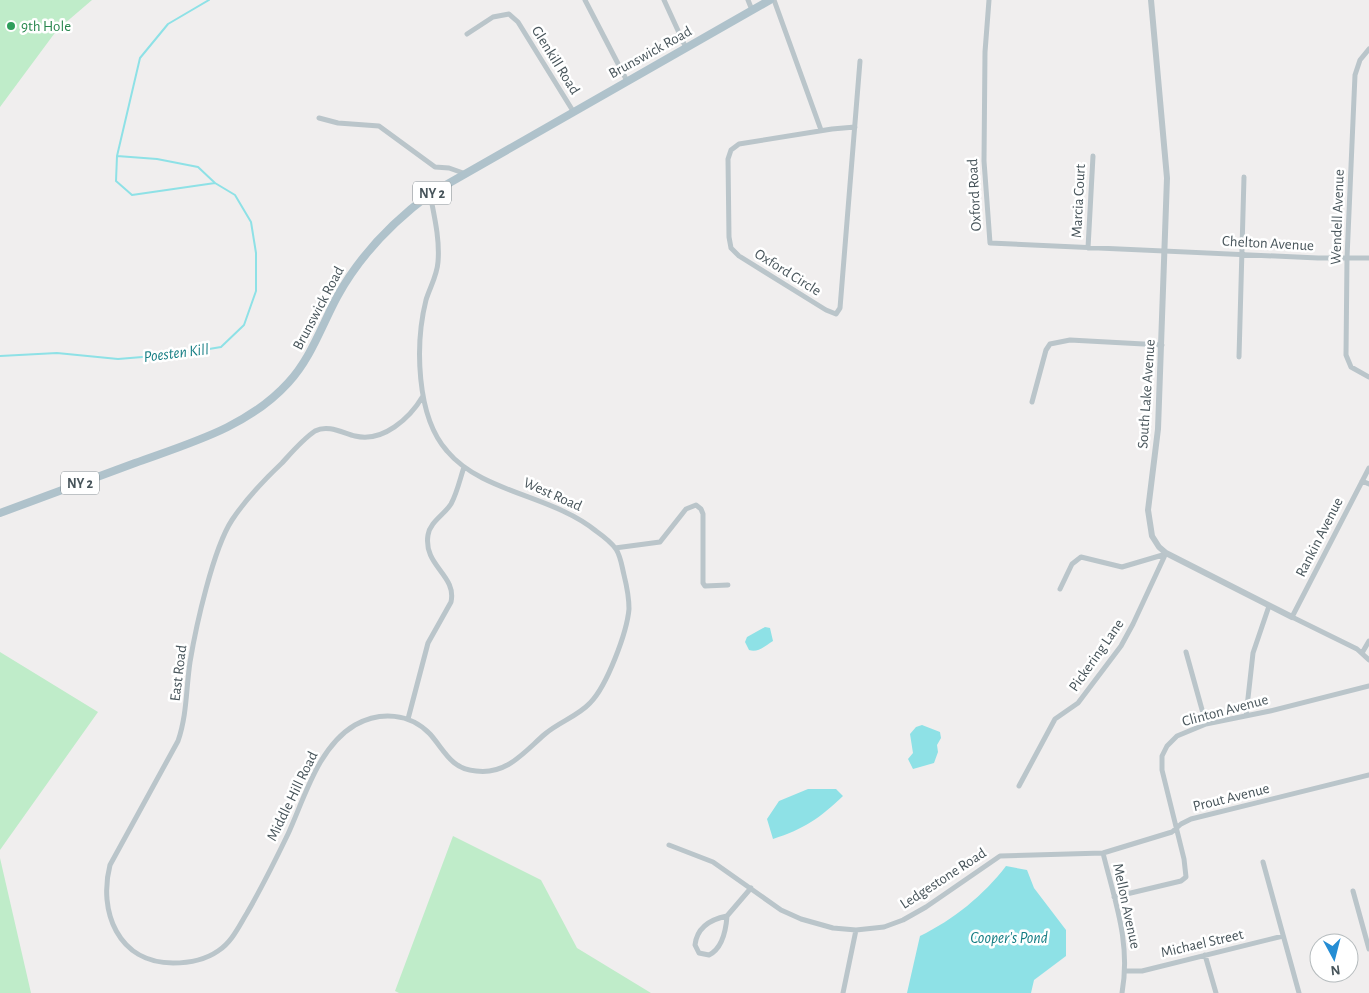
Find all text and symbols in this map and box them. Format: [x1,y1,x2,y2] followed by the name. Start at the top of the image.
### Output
[21,19,71,34] place label: 9th Hole
[5,20,17,32] marker: 9th Hole
[529,23,583,97] street label: Glenkill Road
[606,23,694,81] street label: Brunswick Road
[965,158,984,232] street label: Oxford Road
[1069,163,1088,238] street label: Marcia Court
[1328,169,1347,265] street label: Wendell Avenue
[413,182,451,204] road number: NY 2
[1222,234,1314,253] street label: Chelton Avenue
[752,246,824,299] street label: Oxford Circle
[290,264,347,352] street label: Brunswick Road
[1135,339,1158,449] street label: South Lake Avenue
[143,341,210,365] water label: Poesten Kill
[61,472,99,494] road number: NY 2
[521,475,585,514] street label: West Road
[1293,495,1346,579] street label: Rankin Avenue
[1066,616,1127,694] street label: Pickering Lane
[168,644,189,702] street label: East Road
[1180,692,1270,729] street label: Clinton Avenue
[264,749,321,843] street label: Middle Hill Road
[1191,781,1271,814] street label: Prout Avenue
[898,845,989,912] street label: Ledgestone Road
[1110,862,1143,950] street label: Mellon Avenue
[1159,927,1245,960] street label: Michael Street
[970,930,1048,947] water label: Cooper's Pond
[1309,933,1359,983] north arrow
[1330,962,1341,977] text: N

